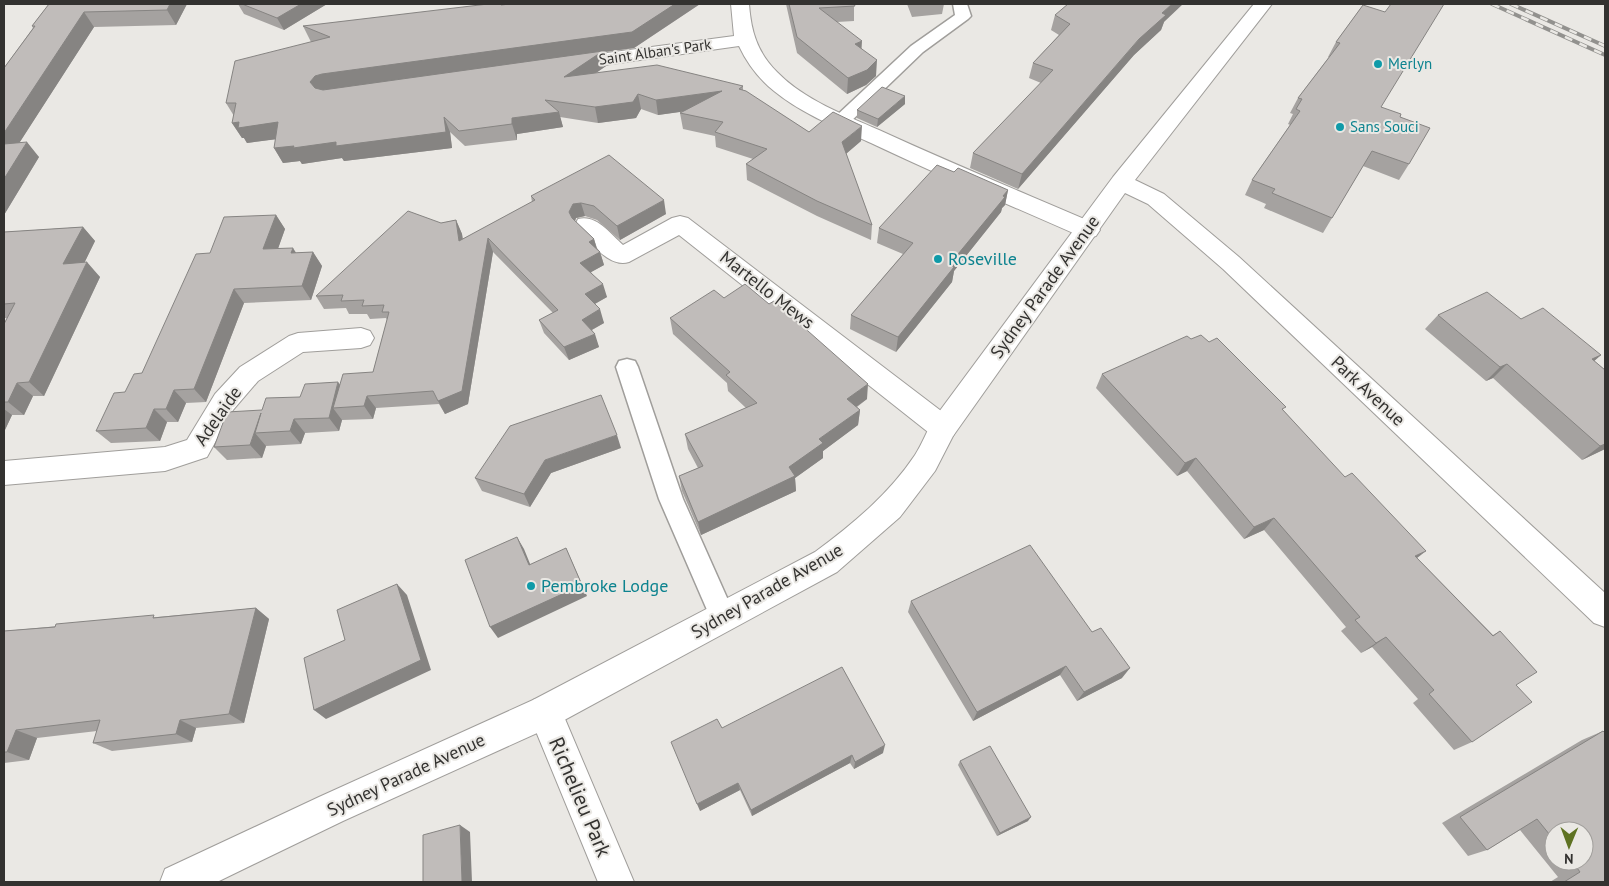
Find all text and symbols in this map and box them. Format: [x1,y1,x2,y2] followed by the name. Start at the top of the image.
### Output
[597,34,713,69] street label: Saint Alban's Park
[1388,54,1432,73] place label: Merlyn
[1372,58,1384,70] marker: Merlyn
[1350,117,1419,136] place label: Sans Souci
[1334,121,1346,133] marker: Sans Souci
[985,211,1104,363] street label: Sydney Parade Avenue
[715,245,819,334] street label: Martello Mews
[948,247,1017,270] place label: Roseville
[932,253,944,265] marker: Roseville
[1326,351,1410,431] street label: Park Avenue
[189,382,246,450] street label: Adelaide
[687,538,847,643] street label: Sydney Parade Avenue
[541,574,668,597] place label: Pembroke Lodge
[525,580,537,592] marker: Pembroke Lodge
[323,728,488,821] street label: Sydney Parade Avenue
[543,733,618,861] street label: Richelieu Park
[1544,821,1594,871] north arrow
[1564,850,1574,868] text: N

